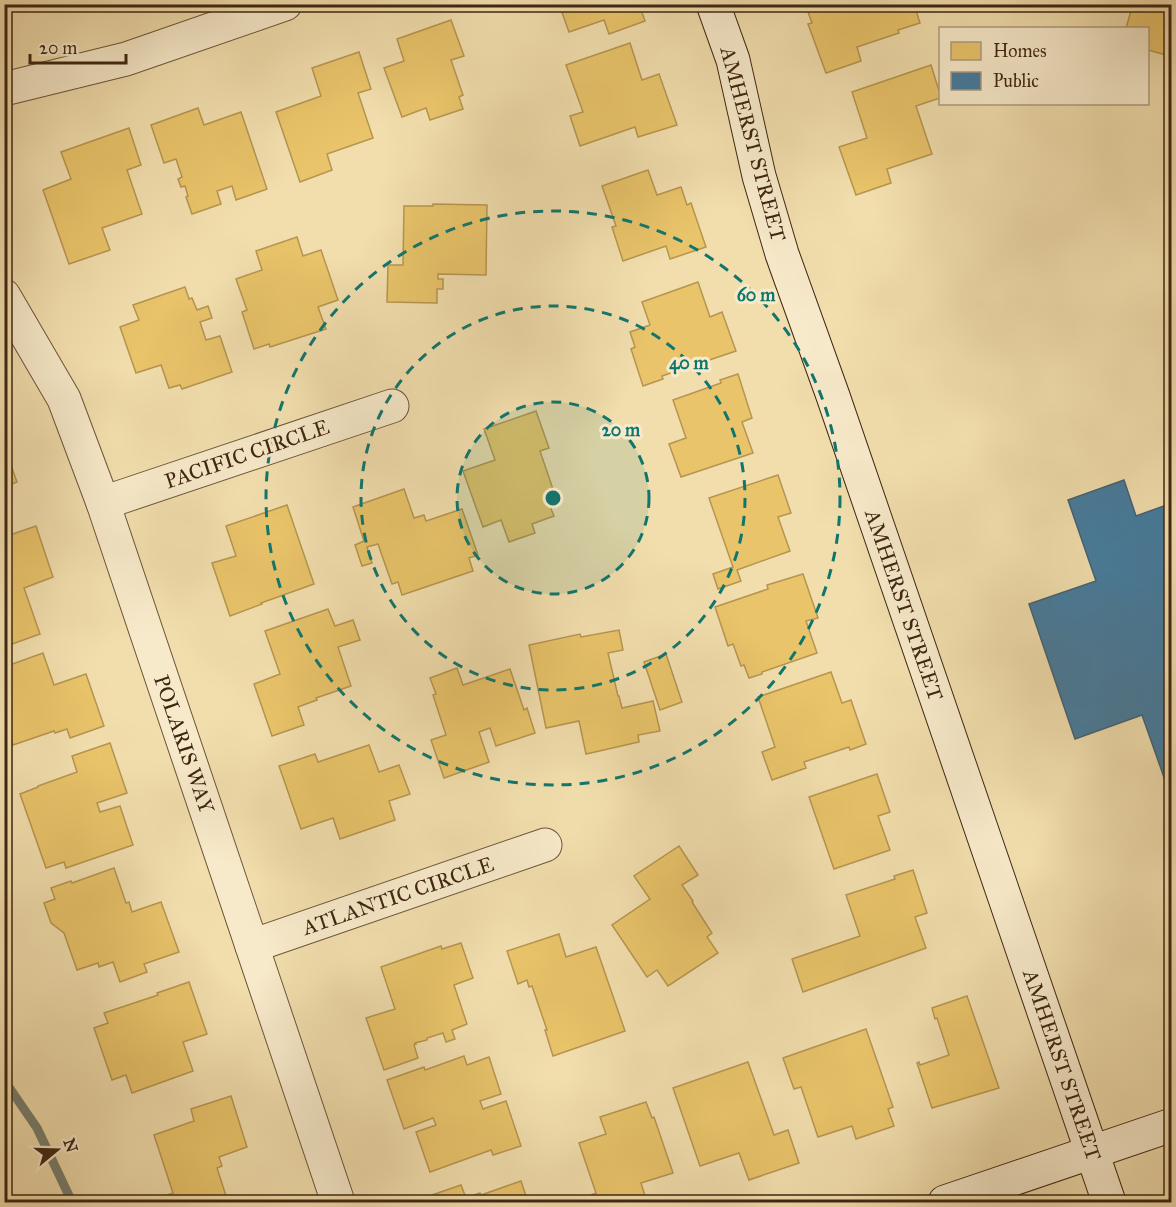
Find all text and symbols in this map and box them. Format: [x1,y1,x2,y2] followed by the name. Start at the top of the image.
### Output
[30,27,126,65] scale bar
[939,27,1149,105] legend
[39,37,77,59] text: 20 m
[993,40,1047,62] text: Homes
[714,43,792,244] street label: AMHERST STREET
[993,70,1039,92] text: Public
[737,284,776,306] text: 60 m
[669,352,710,375] text: 40 m
[161,414,333,494] street label: PACIFIC CIRCLE
[602,419,641,441] text: 20 m
[543,488,563,508] centre of rings
[859,505,949,704] street label: AMHERST STREET
[148,671,220,817] street label: POLARIS WAY
[298,851,497,941] street label: ATLANTIC CIRCLE
[1017,965,1107,1164] street label: AMHERST STREET
[27,1120,87,1180] north arrow
[60,1136,82,1155] text: N

